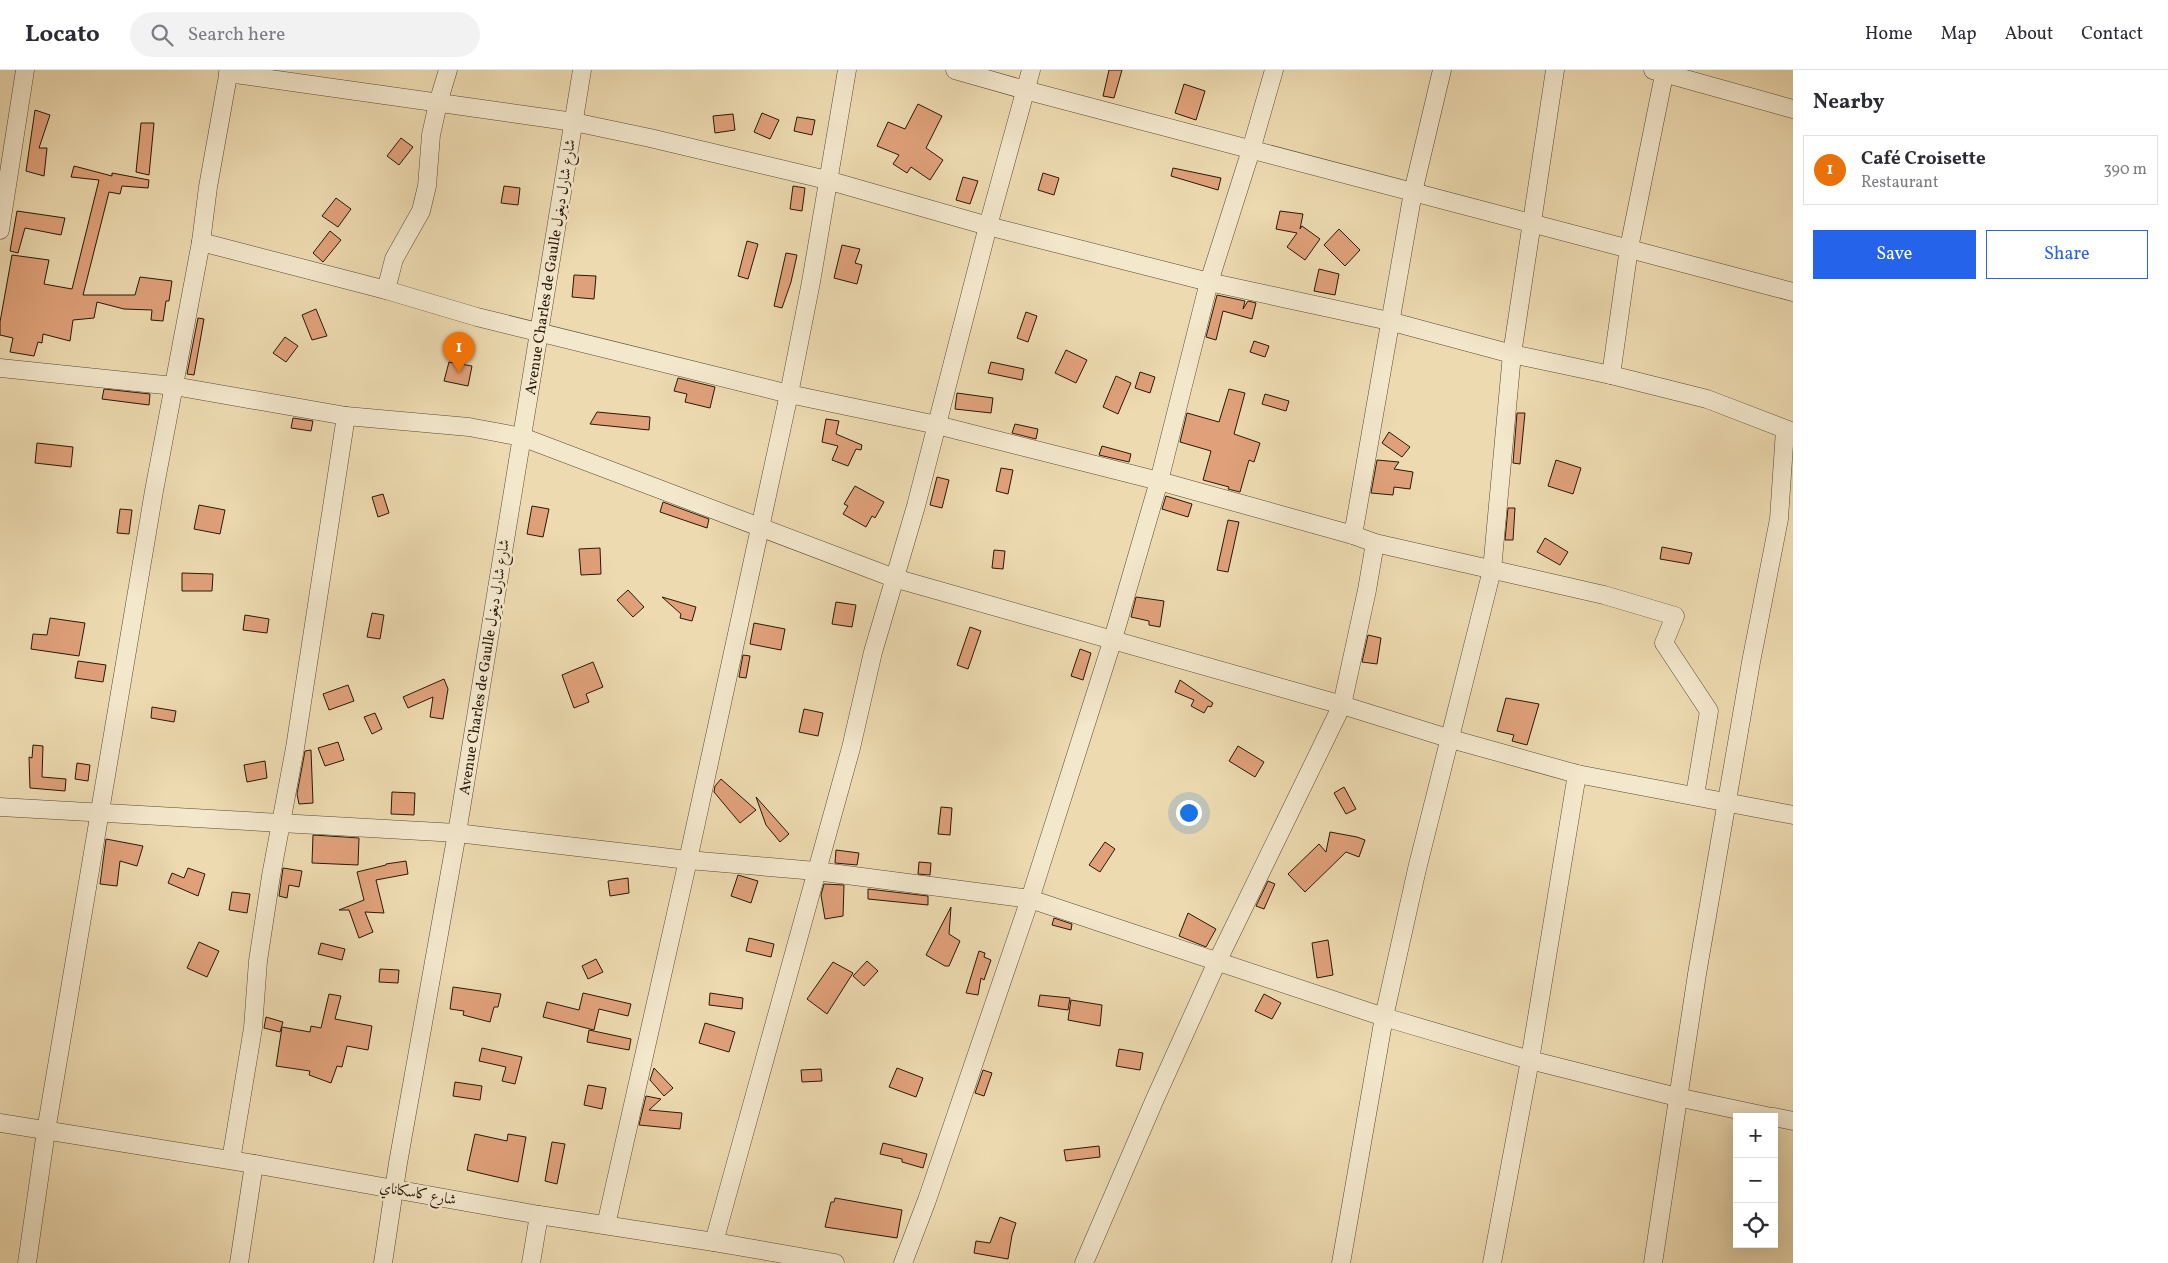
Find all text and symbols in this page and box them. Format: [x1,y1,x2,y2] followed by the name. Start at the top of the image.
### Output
[130,12,480,57] search box
[25,18,100,52] text: Locato
[148,21,176,49] icon: search
[188,22,285,48] text: Search here
[1865,22,1913,47] text: Home
[1941,22,1977,47] text: Map
[2005,22,2053,47] text: About
[2081,22,2143,47] text: Contact
[1813,88,1884,117] text: Nearby
[521,138,583,397] street label: Avenue Charles de Gaulle شارع شارل ديغول
[1861,146,1986,172] text: Café Croisette
[1827,159,1833,181] text: 1
[2104,159,2147,181] text: 390 m
[1861,172,1939,194] text: Restaurant
[1813,230,1976,279] button: Save
[1986,230,2148,279] button: Share
[443,332,475,373] pin: 1
[455,538,517,797] street label: Avenue Charles de Gaulle شارع شارل ديغول
[1176,800,1202,826] your location
[1733,1113,1778,1248] map controls
[1733,1113,1778,1158] button: +
[1733,1158,1778,1203] button: −
[378,1177,458,1213] street label: شارع كاسكاناي
[1733,1203,1778,1248] button: locate

